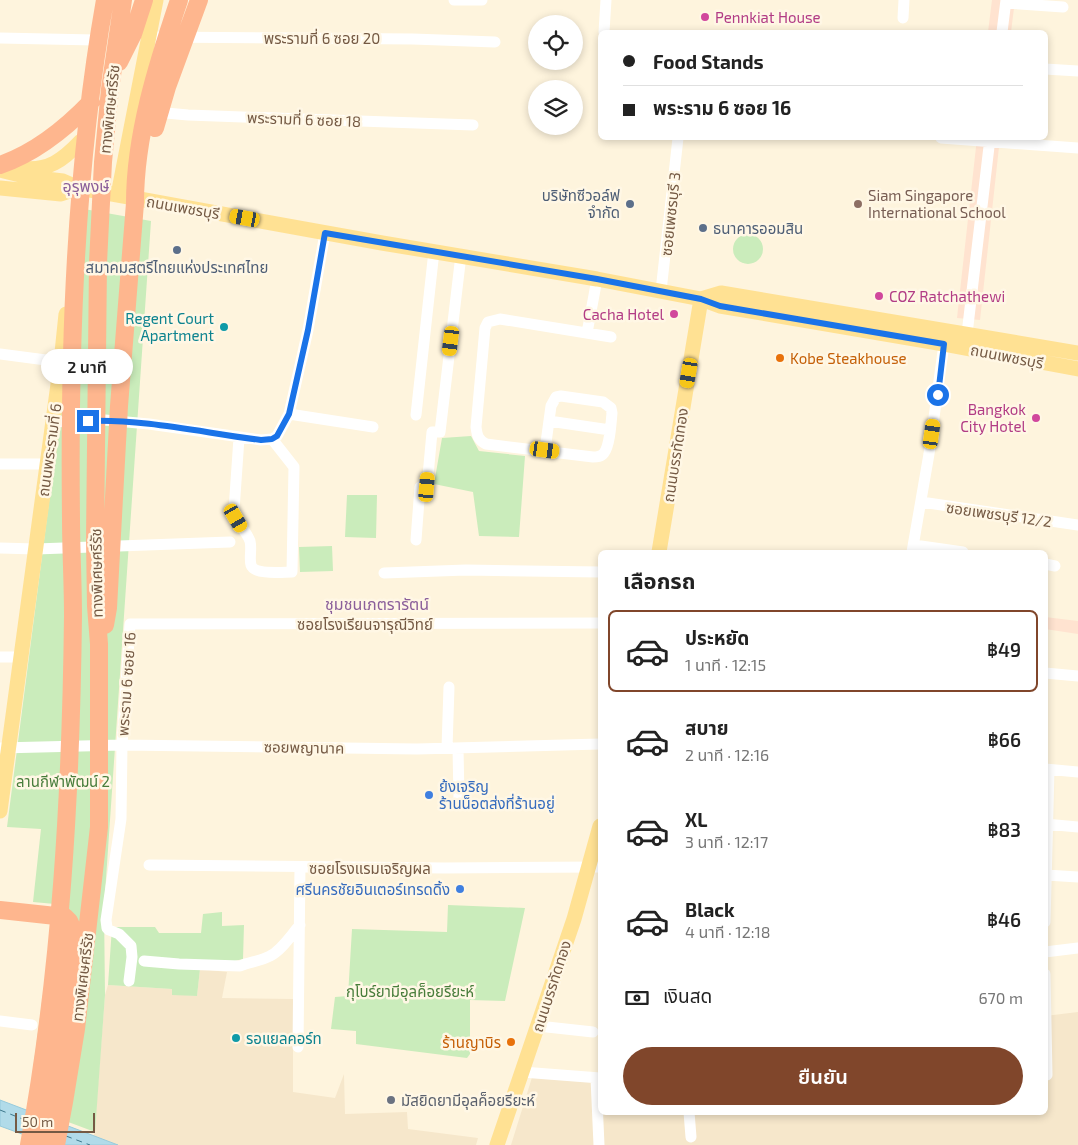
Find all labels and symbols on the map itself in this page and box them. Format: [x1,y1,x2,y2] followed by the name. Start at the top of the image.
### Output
[715,8,821,26] place label: Pennkiat House
[699,11,711,23] marker: Pennkiat House
[264,28,380,47] street label: พระรามที่ 6 ซอย 20
[95,64,123,154] street label: ทางพิเศษศรีรัช
[247,107,361,130] street label: พระรามที่ 6 ซอย 18
[657,171,684,257] street label: ซอยเพชรบุรี 3
[63,176,109,196] district label: อุรุพงษ์
[542,186,620,221] place label: บริษัทซีวอล์ฟ จำกัด
[868,186,1006,221] place label: Siam Singapore International School
[145,192,221,223] street label: ถนนเพชรบุรี
[624,198,636,210] marker: บริษัทซีวอล์ฟ จำกัด
[852,198,864,210] marker: Siam Singapore International School
[228,208,261,228] car
[713,219,803,237] place label: ธนาคารออมสิน
[697,222,709,234] marker: ธนาคารออมสิน
[171,244,183,256] marker: สมาคมสตรีไทยแห่งประเทศไทย
[86,258,268,276] place label: สมาคมสตรีไทยแห่งประเทศไทย
[889,287,1005,305] place label: COZ Ratchathewi
[873,290,885,302] marker: COZ Ratchathewi
[583,305,665,323] place label: Cacha Hotel
[668,308,680,320] marker: Cacha Hotel
[125,309,214,344] place label: Regent Court Apartment
[218,321,230,333] marker: Regent Court Apartment
[441,325,460,357] car
[969,340,1045,373] street label: ถนนเพชรบุรี
[42,348,134,384] callout: 2 นาที
[790,349,907,367] place label: Kobe Steakhouse
[774,352,786,364] marker: Kobe Steakhouse
[679,357,698,389] car
[927,384,949,406] route start
[960,400,1027,435] place label: Bangkok City Hotel
[33,402,64,498] street label: ถนนพระรามที่ 6
[659,407,691,503] street label: ถนนบรรทัดทอง
[77,410,99,432] route end
[1030,412,1042,424] marker: Bangkok City Hotel
[922,418,941,450] car
[529,440,560,460] car
[418,471,435,503] car
[945,498,1053,531] street label: ซอยเพชรบุรี 12/2
[222,501,249,535] car
[86,528,106,618] street label: ทางพิเศษศรีรัช
[325,594,429,614] district label: ชุมชนเภตรารัตน์
[297,615,433,634] street label: ซอยโรงเรียนจารุณีวิทย์
[113,631,139,737] street label: พระราม 6 ซอย 16
[264,737,344,757] street label: ซอยพญานาค
[16,772,110,790] park label: ลานกีฬาพัฒน์ 2
[439,777,555,813] place label: ย้งเจริญ ร้านน็อตส่งที่ร้านอยู่
[423,789,435,801] marker: ย้งเจริญ ร้านน็อตส่งที่ร้านอยู่
[309,859,431,877] street label: ซอยโรงแรมเจริญผล
[295,880,450,898] place label: ศรีนครชัยอินเตอร์เทรดดิ้ง
[454,883,466,895] marker: ศรีนครชัยอินเตอร์เทรดดิ้ง
[68,932,96,1022] street label: ทางพิเศษศรีรัช
[528,938,574,1034] street label: ถนนบรรทัดทอง
[346,982,474,1001] park label: กุโบร์ยามีอุลค็อยรียะห์
[246,1029,322,1047] place label: รอแยลคอร์ท
[230,1032,242,1044] marker: รอแยลคอร์ท
[442,1033,501,1051] place label: ร้านญาบิร
[505,1036,517,1048] marker: ร้านญาบิร
[401,1091,536,1110] place label: มัสยิดยามีอุลค็อยรียะห์
[385,1094,397,1106] marker: มัสยิดยามีอุลค็อยรียะห์
[15,1110,95,1133] scale bar

